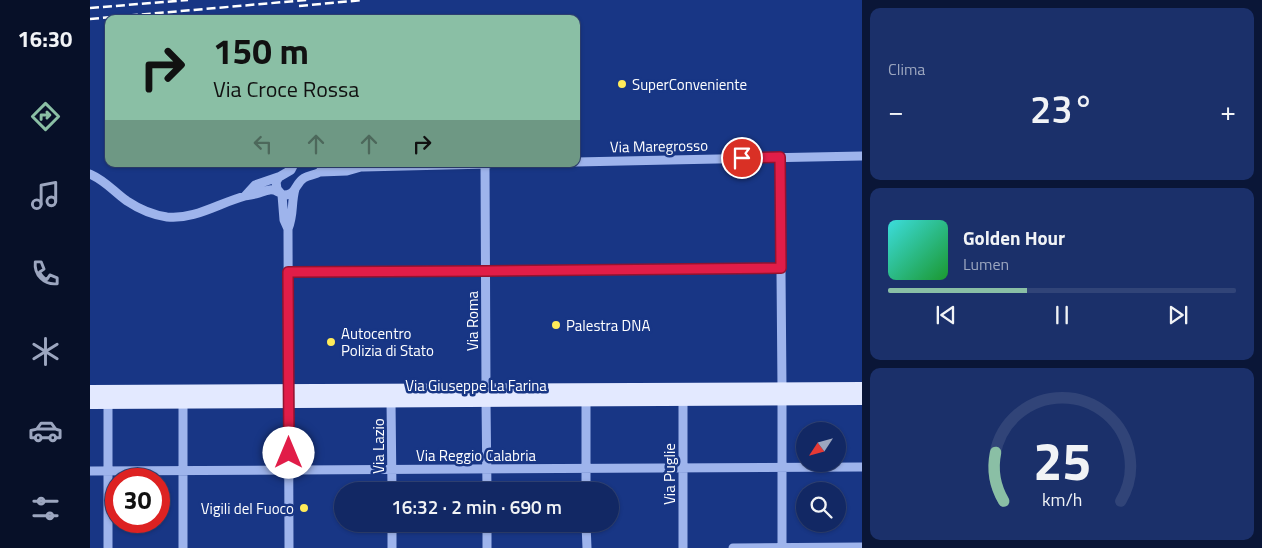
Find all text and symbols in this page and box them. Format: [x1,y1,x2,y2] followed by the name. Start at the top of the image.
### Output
[18,22,72,56] text: 16:30
[213,24,309,78] text: 150 m
[130,35,195,100] icon: right
[888,57,925,81] text: Clima
[213,72,359,106] text: Via Croce Rossa
[632,73,747,96] place label: SuperConveniente
[616,78,628,90] marker: SuperConveniente
[1030,80,1094,138] text: 23°
[888,89,904,132] text: −
[1220,89,1236,132] text: +
[28,99,63,134] icon: directions
[249,130,277,158] icon: left
[302,130,330,158] icon: ahead
[355,130,383,158] icon: ahead
[408,130,436,158] icon: right
[610,134,708,158] street label: Via Maregrosso
[721,137,763,179] pin
[728,144,756,172] icon: arrive
[28,178,63,213] icon: music
[963,223,1065,252] text: Golden Hour
[963,252,1009,276] text: Lumen
[28,256,63,291] icon: phone
[461,291,484,351] street label: Via Roma
[932,301,960,329] icon: previous
[1048,301,1076,329] icon: pause
[1164,301,1192,329] icon: next
[566,314,650,337] place label: Palestra DNA
[550,319,562,331] marker: Palestra DNA
[341,322,434,362] place label: Autocentro Polizia di Stato
[28,334,63,369] icon: climate
[325,336,337,348] marker: Autocentro Polizia di Stato
[405,374,547,397] street label: Via Giuseppe La Farina
[28,413,63,448] icon: car
[367,418,390,474] street label: Via Lazio
[1033,421,1091,500] text: 25
[796,422,846,472] north arrow
[796,422,846,532] map controls
[262,426,314,478] position arrow
[658,443,681,505] street label: Via Puglie
[416,444,536,467] street label: Via Reggio Calabria
[105,468,170,533] speed limit sign: 30
[796,482,846,532] button: search
[1042,486,1082,513] text: km/h
[28,491,63,526] icon: filters
[391,492,562,521] text: 16:32 · 2 min · 690 m
[201,497,294,520] place label: Vigili del Fuoco
[298,502,310,514] marker: Vigili del Fuoco

